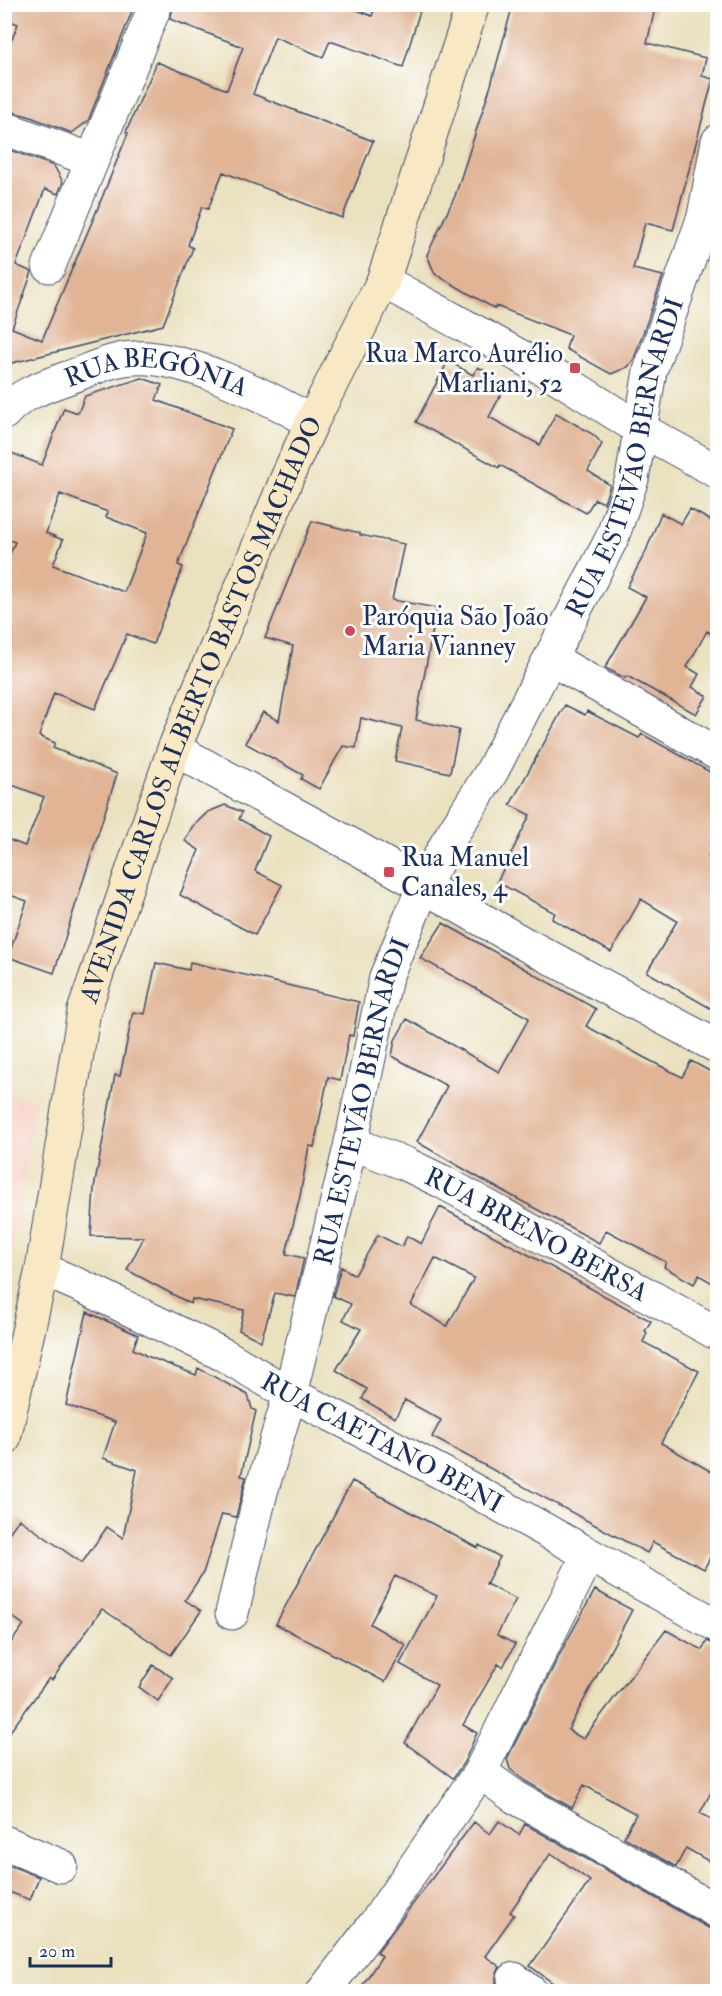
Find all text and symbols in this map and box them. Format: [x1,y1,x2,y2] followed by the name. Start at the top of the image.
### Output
[559,293,691,623] street label: RUA ESTEVÃO BERNARDI
[365,338,563,400] place label: Rua Marco Aurélio Marliani, 52
[60,342,253,404] street label: RUA BEGÔNIA
[568,361,582,375] marker: Rua Marco Aurélio Marliani, 52
[73,411,329,1008] street label: AVENIDA CARLOS ALBERTO BASTOS MACHADO
[362,601,548,663] place label: Paróquia São João Maria Vianney
[343,624,357,638] marker: Paróquia São João Maria Vianney
[401,842,529,904] place label: Rua Manuel Canales, 4
[382,865,396,879] marker: Rua Manuel Canales, 4
[307,933,417,1268] street label: RUA ESTEVÃO BERNARDI
[419,1161,654,1309] street label: RUA BRENO BERSA
[255,1365,508,1520] street label: RUA CAETANO BENI
[30,1930,111,1968] scale bar
[39,1940,75,1963] text: 20 m

